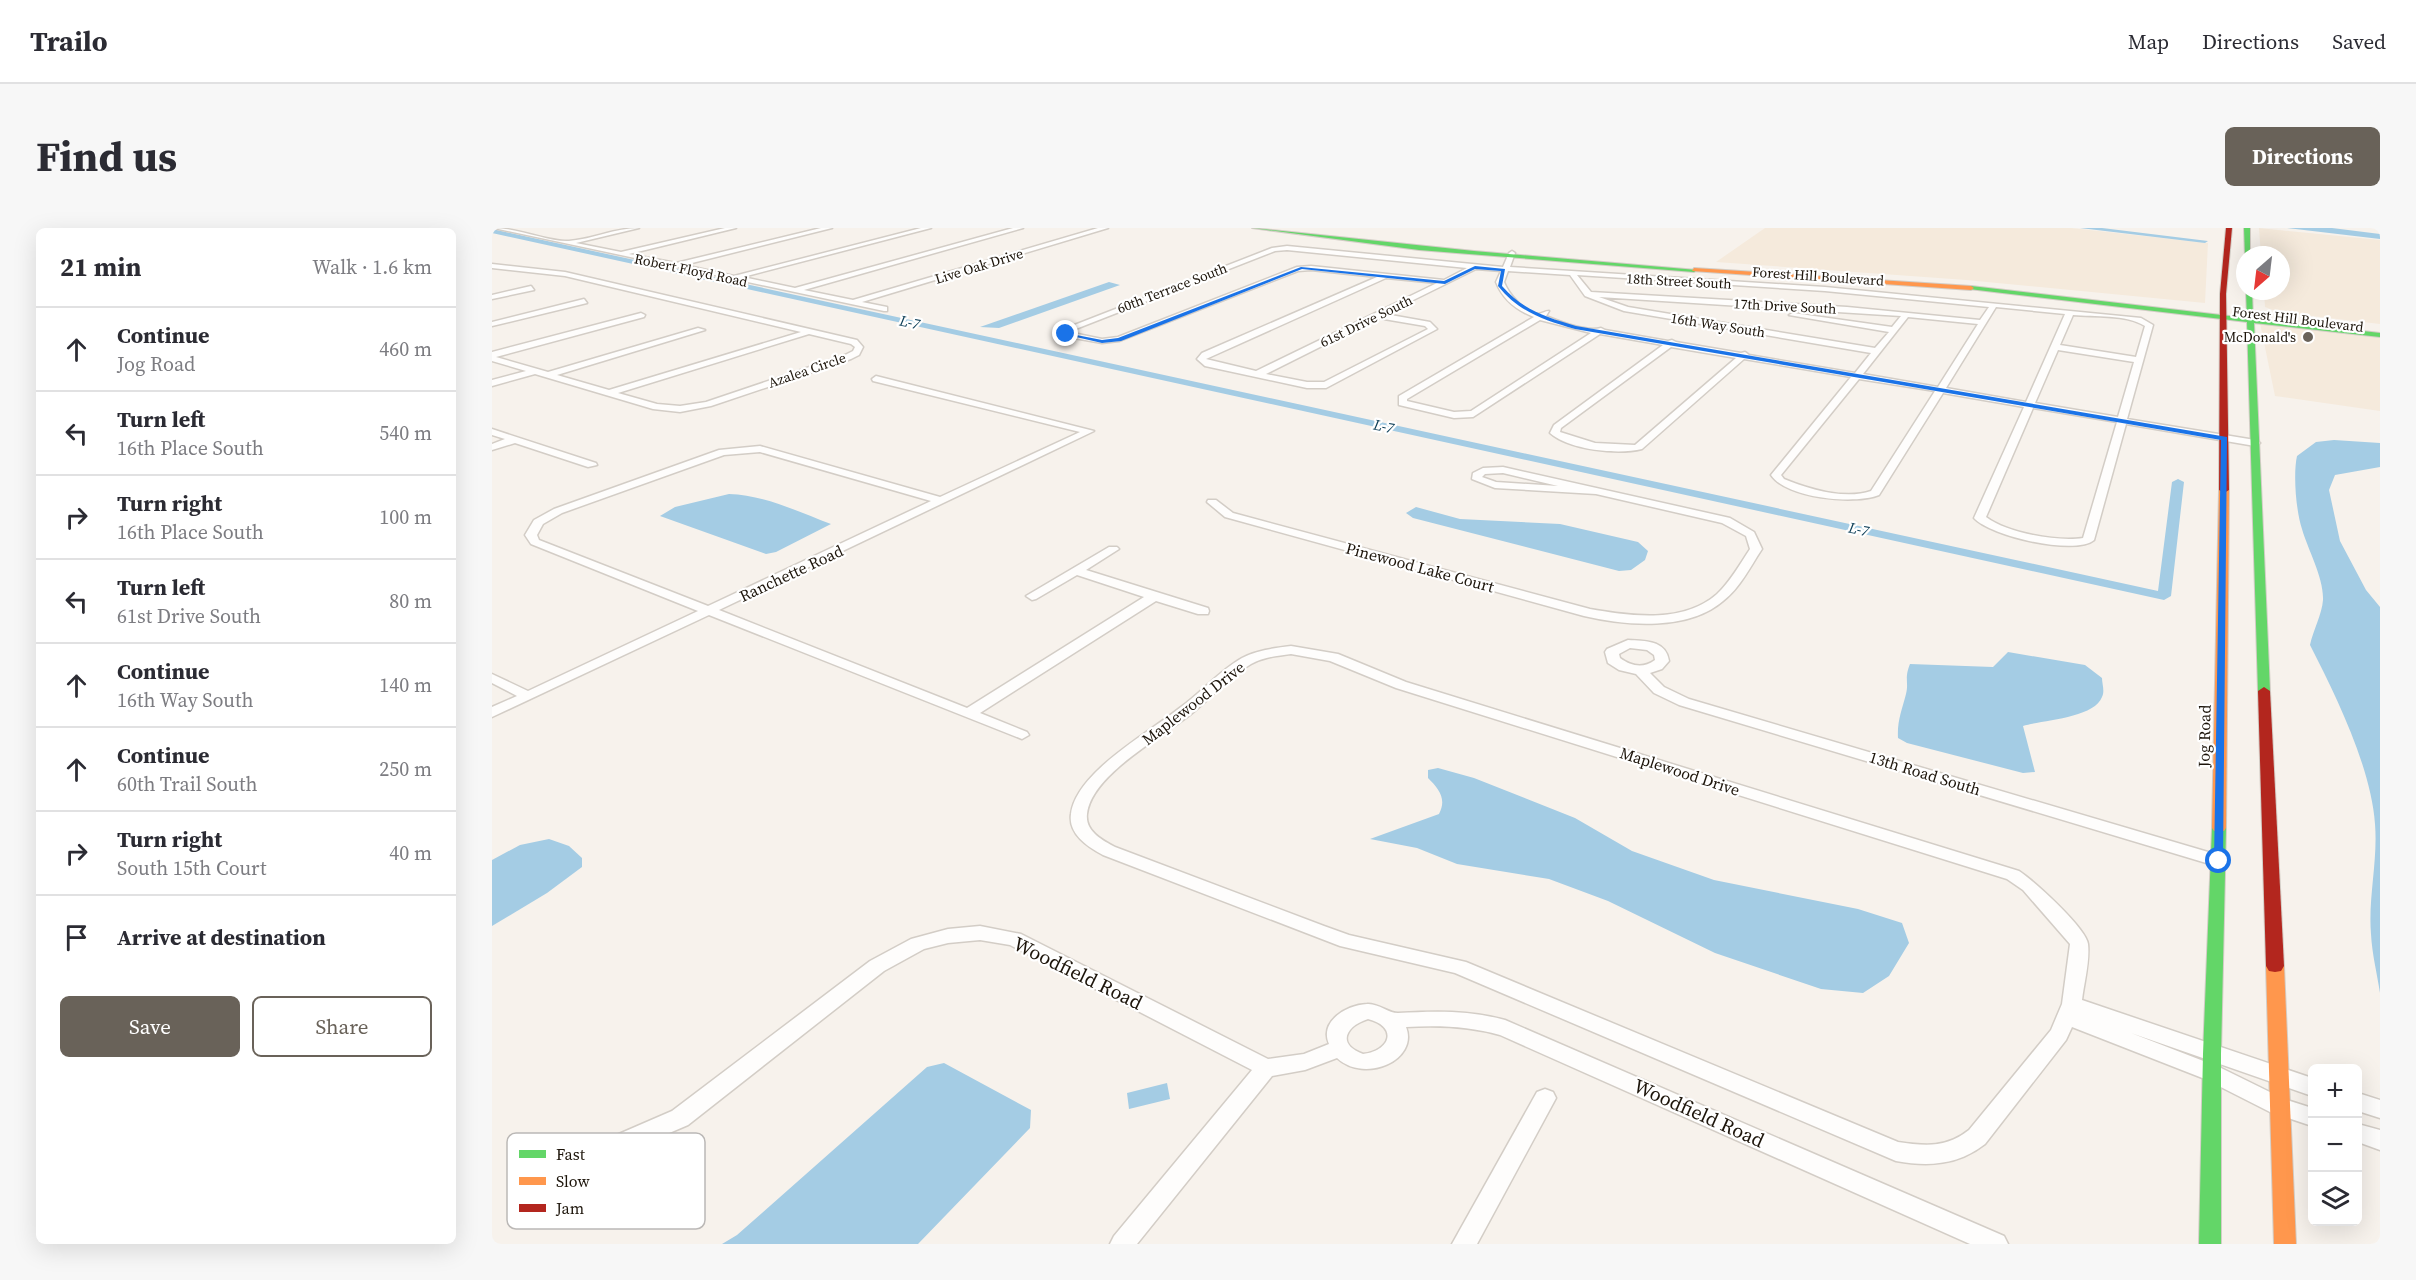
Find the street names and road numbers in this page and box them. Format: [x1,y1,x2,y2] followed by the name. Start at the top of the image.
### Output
[932,243,1026,289] street label: Live Oak Drive
[632,248,750,292] street label: Robert Floyd Road
[1114,258,1230,318] street label: 60th Terrace South
[1751,261,1885,291] street label: Forest Hill Boulevard
[1626,268,1732,294] street label: 18th Street South
[1316,290,1416,352] street label: 61st Drive South
[1733,293,1837,319] street label: 17th Drive South
[2231,301,2365,337] street label: Forest Hill Boulevard
[1669,308,1767,342] street label: 16th Way South
[765,347,849,393] street label: Azalea Circle
[1343,537,1497,598] street label: Pinewood Lake Court
[735,539,847,607] street label: Ranchette Road
[1137,656,1249,750] street label: Maplewood Drive
[2192,704,2216,769] street label: Jog Road
[1617,741,1743,801] street label: Maplewood Drive
[1867,746,1984,801] street label: 13th Road South
[1009,930,1148,1017] street label: Woodfield Road
[1629,1072,1769,1155] street label: Woodfield Road

